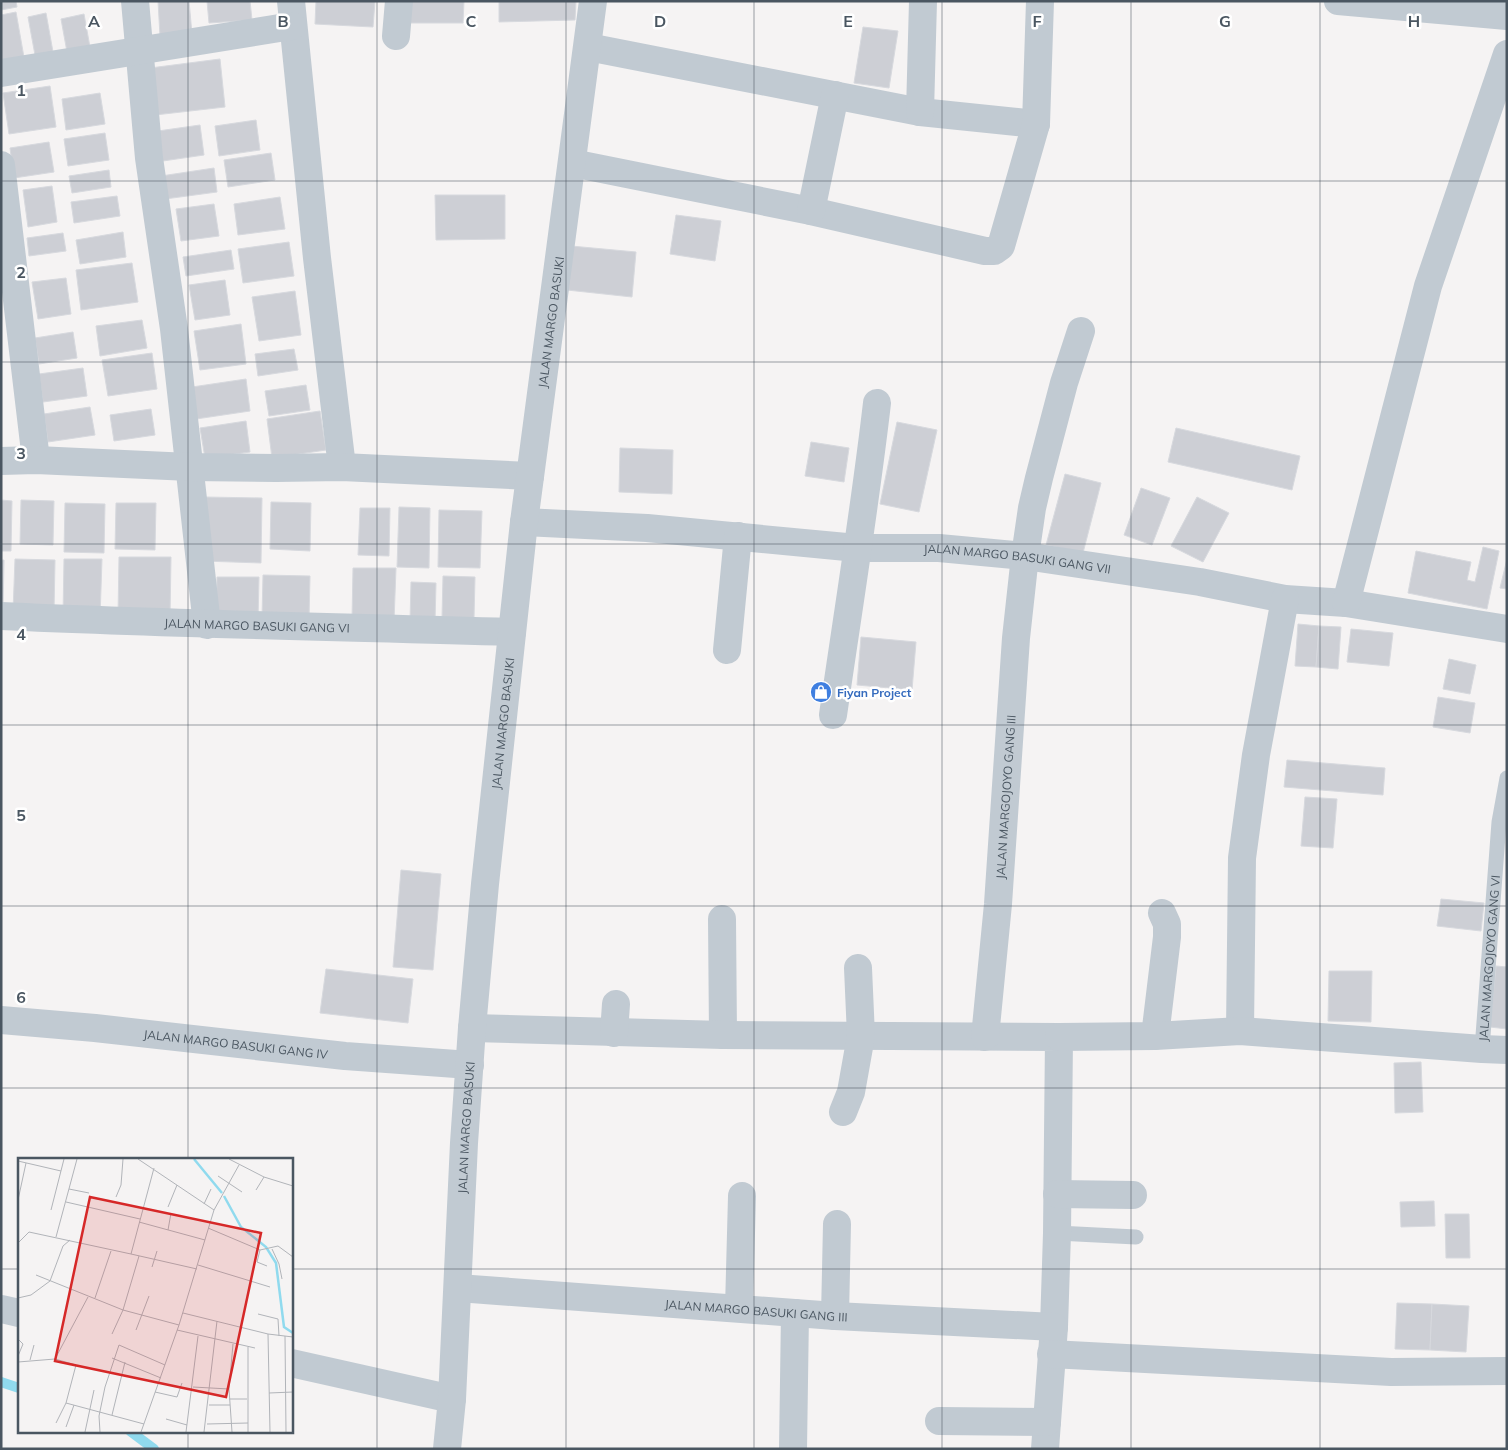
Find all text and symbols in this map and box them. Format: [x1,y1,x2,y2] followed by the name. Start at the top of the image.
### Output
[88,11,100,31] text: A
[277,11,289,31] text: B
[466,11,477,31] text: C
[654,11,666,31] text: D
[843,11,853,31] text: E
[1032,11,1042,31] text: F
[1219,11,1231,31] text: G
[1408,11,1420,31] text: H
[16,80,26,100] text: 1
[534,256,567,389] street label: JALAN MARGO BASUKI
[16,262,26,282] text: 2
[16,443,26,463] text: 3
[924,540,1112,576] street label: JALAN MARGO BASUKI GANG VII
[164,615,350,635] street label: JALAN MARGO BASUKI GANG VI
[16,624,26,644] text: 4
[488,657,517,790] street label: JALAN MARGO BASUKI
[809,680,833,704] shop icon: Fiyan Project
[837,685,912,700] place label: Fiyan Project
[992,714,1018,880] street label: JALAN MARGOJOYO GANG III
[16,805,26,825] text: 5
[1475,874,1503,1042] street label: JALAN MARGOJOYO GANG VI
[16,987,26,1007] text: 6
[143,1026,329,1062] street label: JALAN MARGO BASUKI GANG IV
[454,1061,477,1194] street label: JALAN MARGO BASUKI
[18,1158,292,1432] inset map
[664,1296,848,1324] street label: JALAN MARGO BASUKI GANG III

